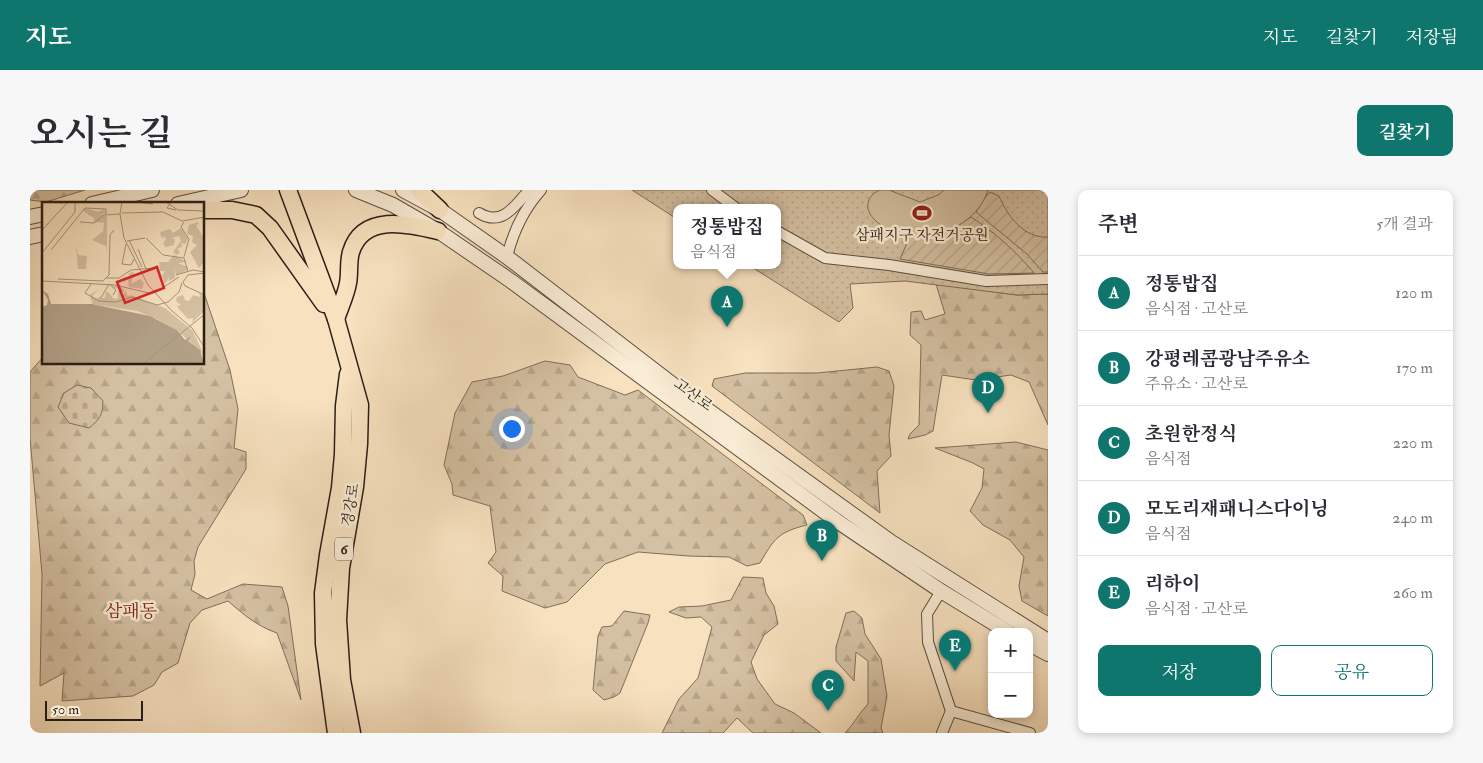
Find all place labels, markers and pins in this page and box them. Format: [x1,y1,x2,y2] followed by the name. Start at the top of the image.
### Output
[911,202,933,224] sports icon: 삼패지구 자전거공원
[855,226,989,245] place label: 삼패지구 자전거공원
[711,286,743,327] pin: A
[972,372,1004,413] pin: D
[806,520,838,561] pin: B
[939,630,971,671] pin: E
[812,670,844,711] pin: C

